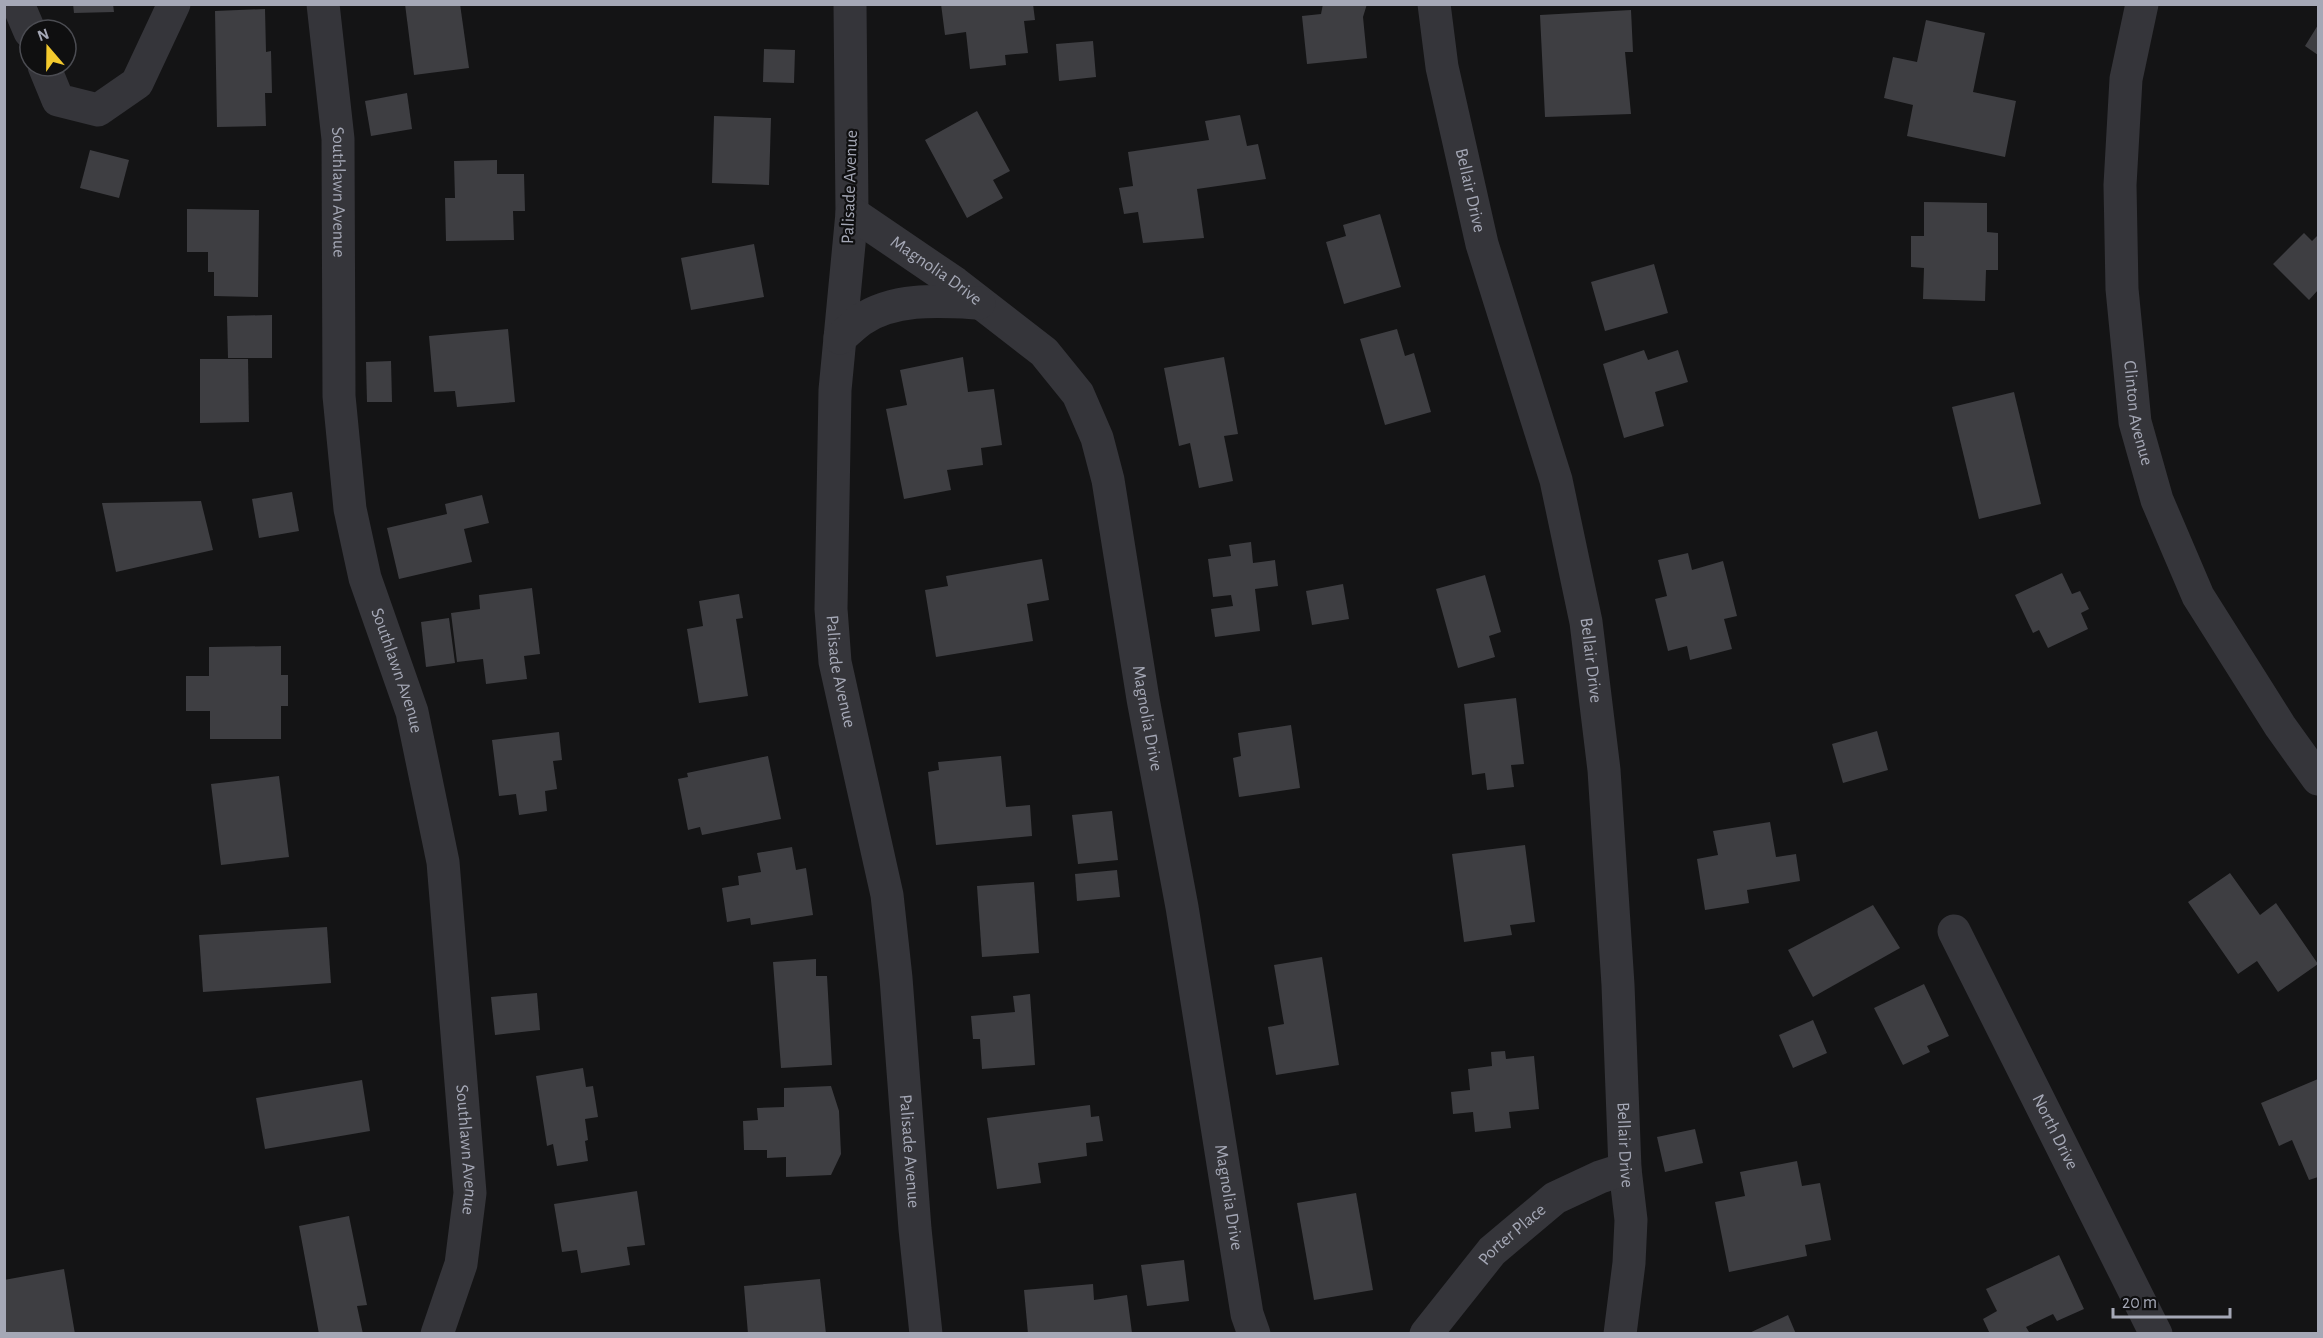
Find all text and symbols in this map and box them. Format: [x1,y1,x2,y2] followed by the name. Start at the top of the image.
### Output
[18,18,78,78] north arrow
[35,25,51,44] text: N
[328,126,347,258] street label: Southlawn Avenue
[839,130,861,244] street label: Palisade Avenue
[1452,147,1488,234] street label: Bellair Drive
[887,233,985,309] street label: Magnolia Drive
[2120,360,2156,467] street label: Clinton Avenue
[367,606,425,735] street label: Southlawn Avenue
[822,614,858,729] street label: Palisade Avenue
[1577,617,1605,704] street label: Bellair Drive
[1129,664,1165,773] street label: Magnolia Drive
[452,1084,480,1216] street label: Southlawn Avenue
[2028,1091,2081,1173] street label: North Drive
[896,1094,922,1209] street label: Palisade Avenue
[1613,1102,1636,1189] street label: Bellair Drive
[1211,1143,1246,1252] street label: Magnolia Drive
[1475,1201,1549,1269] street label: Porter Place
[2113,1281,2230,1319] scale bar
[2122,1294,2157,1312] text: 20 m

